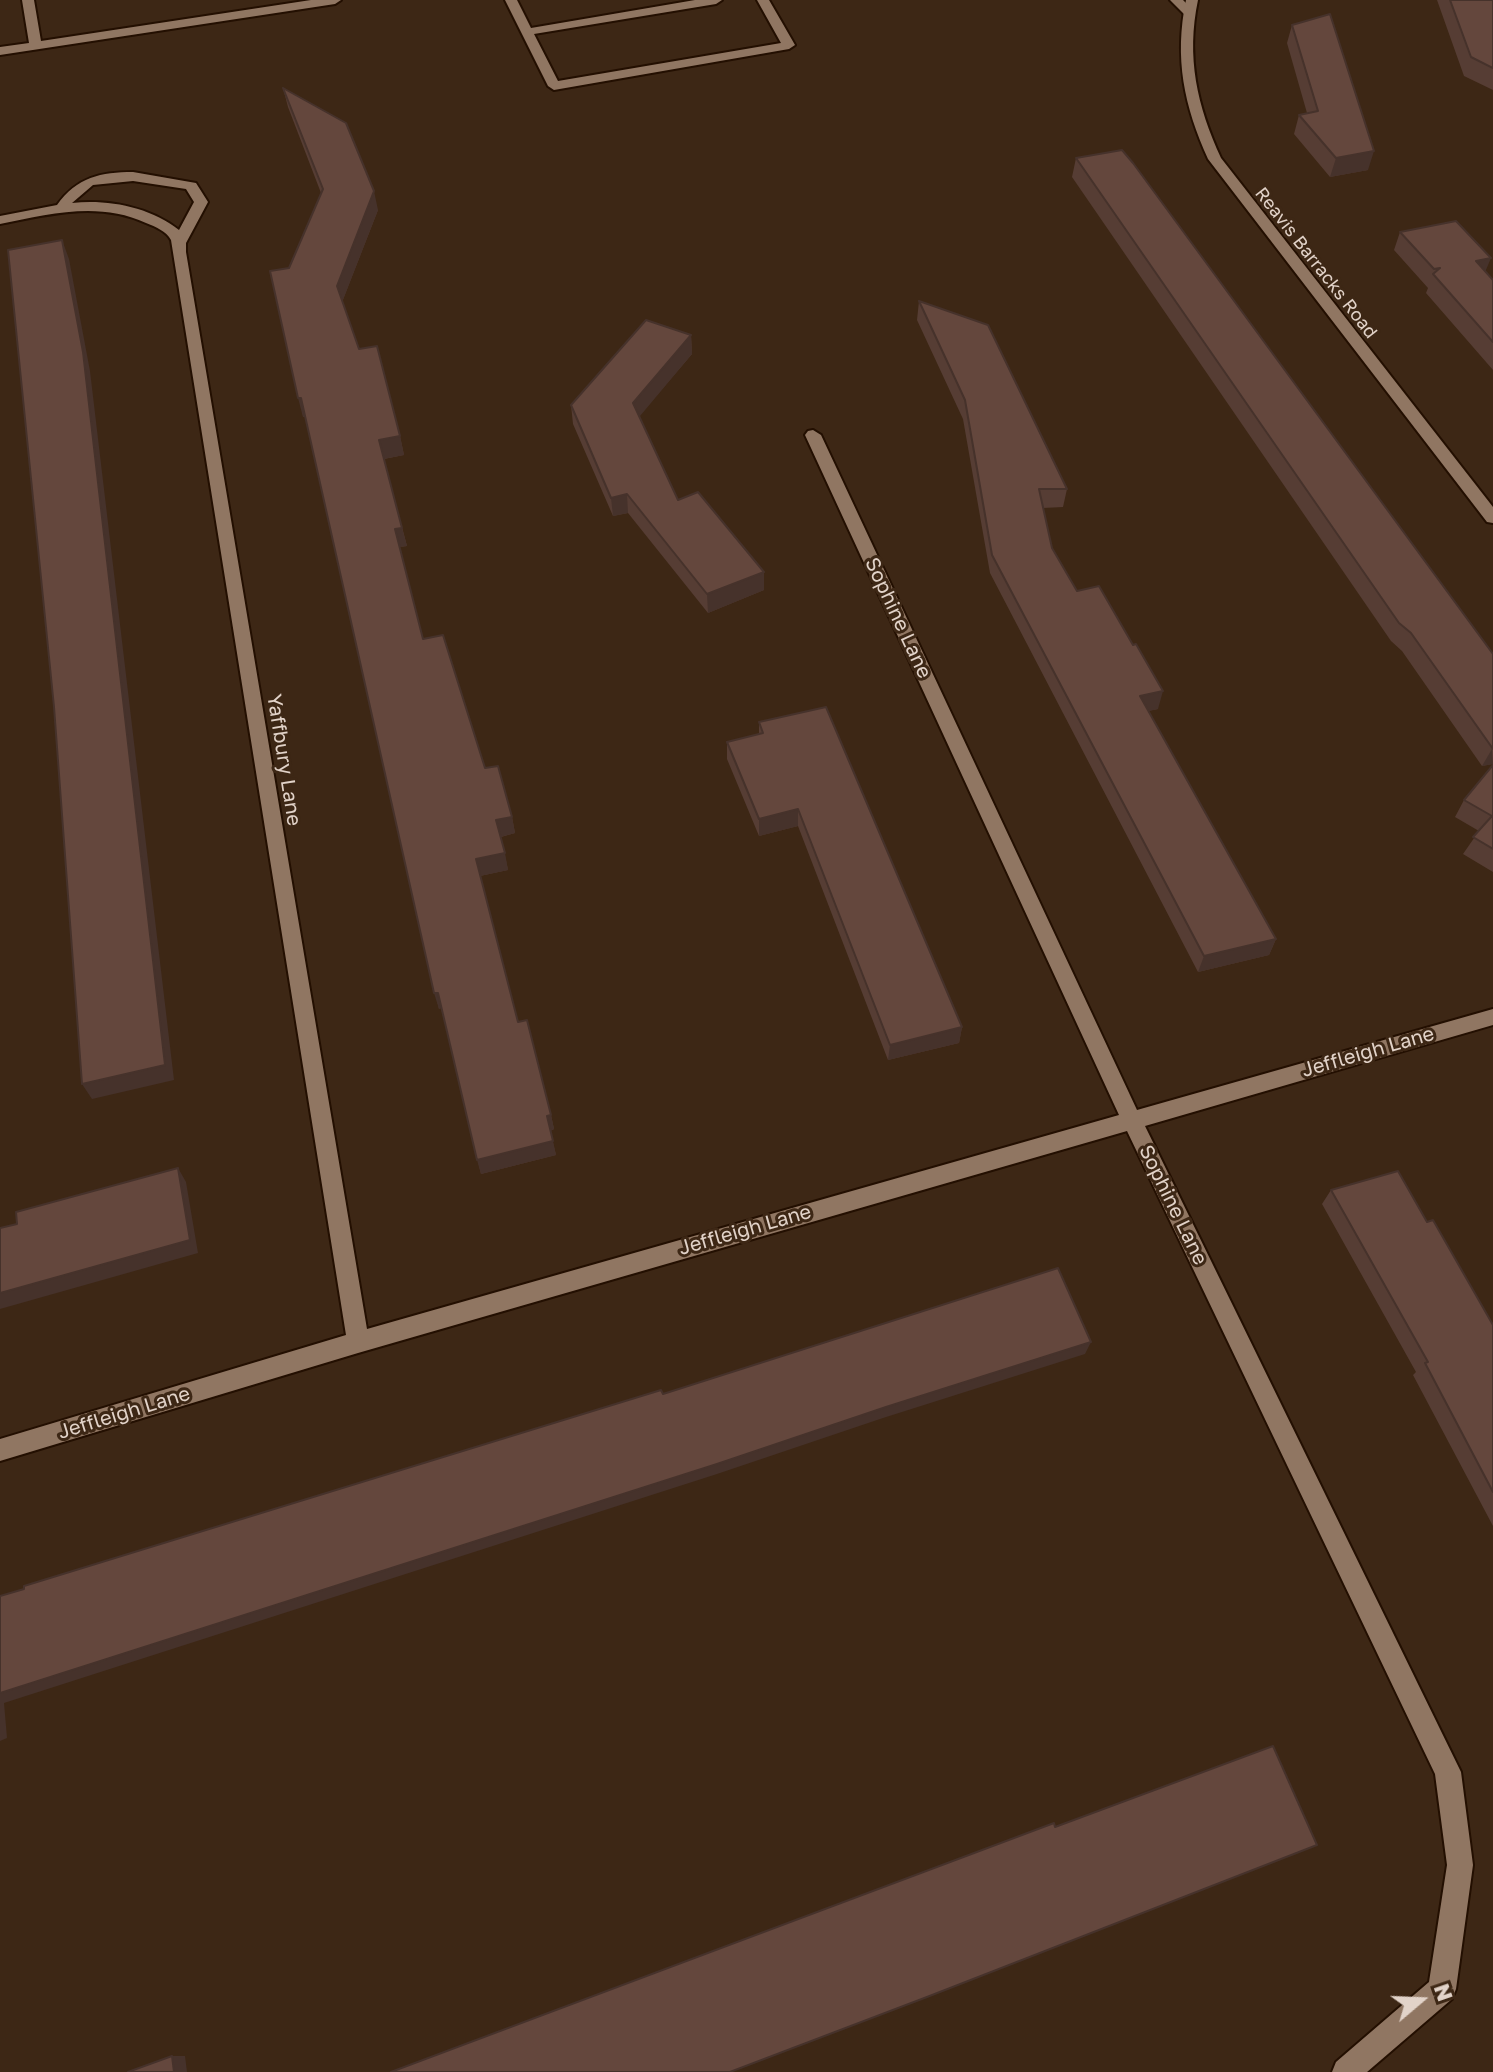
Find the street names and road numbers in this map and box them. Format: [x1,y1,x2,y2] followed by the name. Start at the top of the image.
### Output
[1250,183,1382,343] street label: Reavis Barracks Road
[860,554,936,682] street label: Sophine Lane
[262,692,306,828] street label: Yaffbury Lane
[1299,1022,1437,1082] street label: Jeffleigh Lane
[1134,1141,1212,1269] street label: Sophine Lane
[676,1200,814,1260] street label: Jeffleigh Lane
[55,1382,193,1444] street label: Jeffleigh Lane

